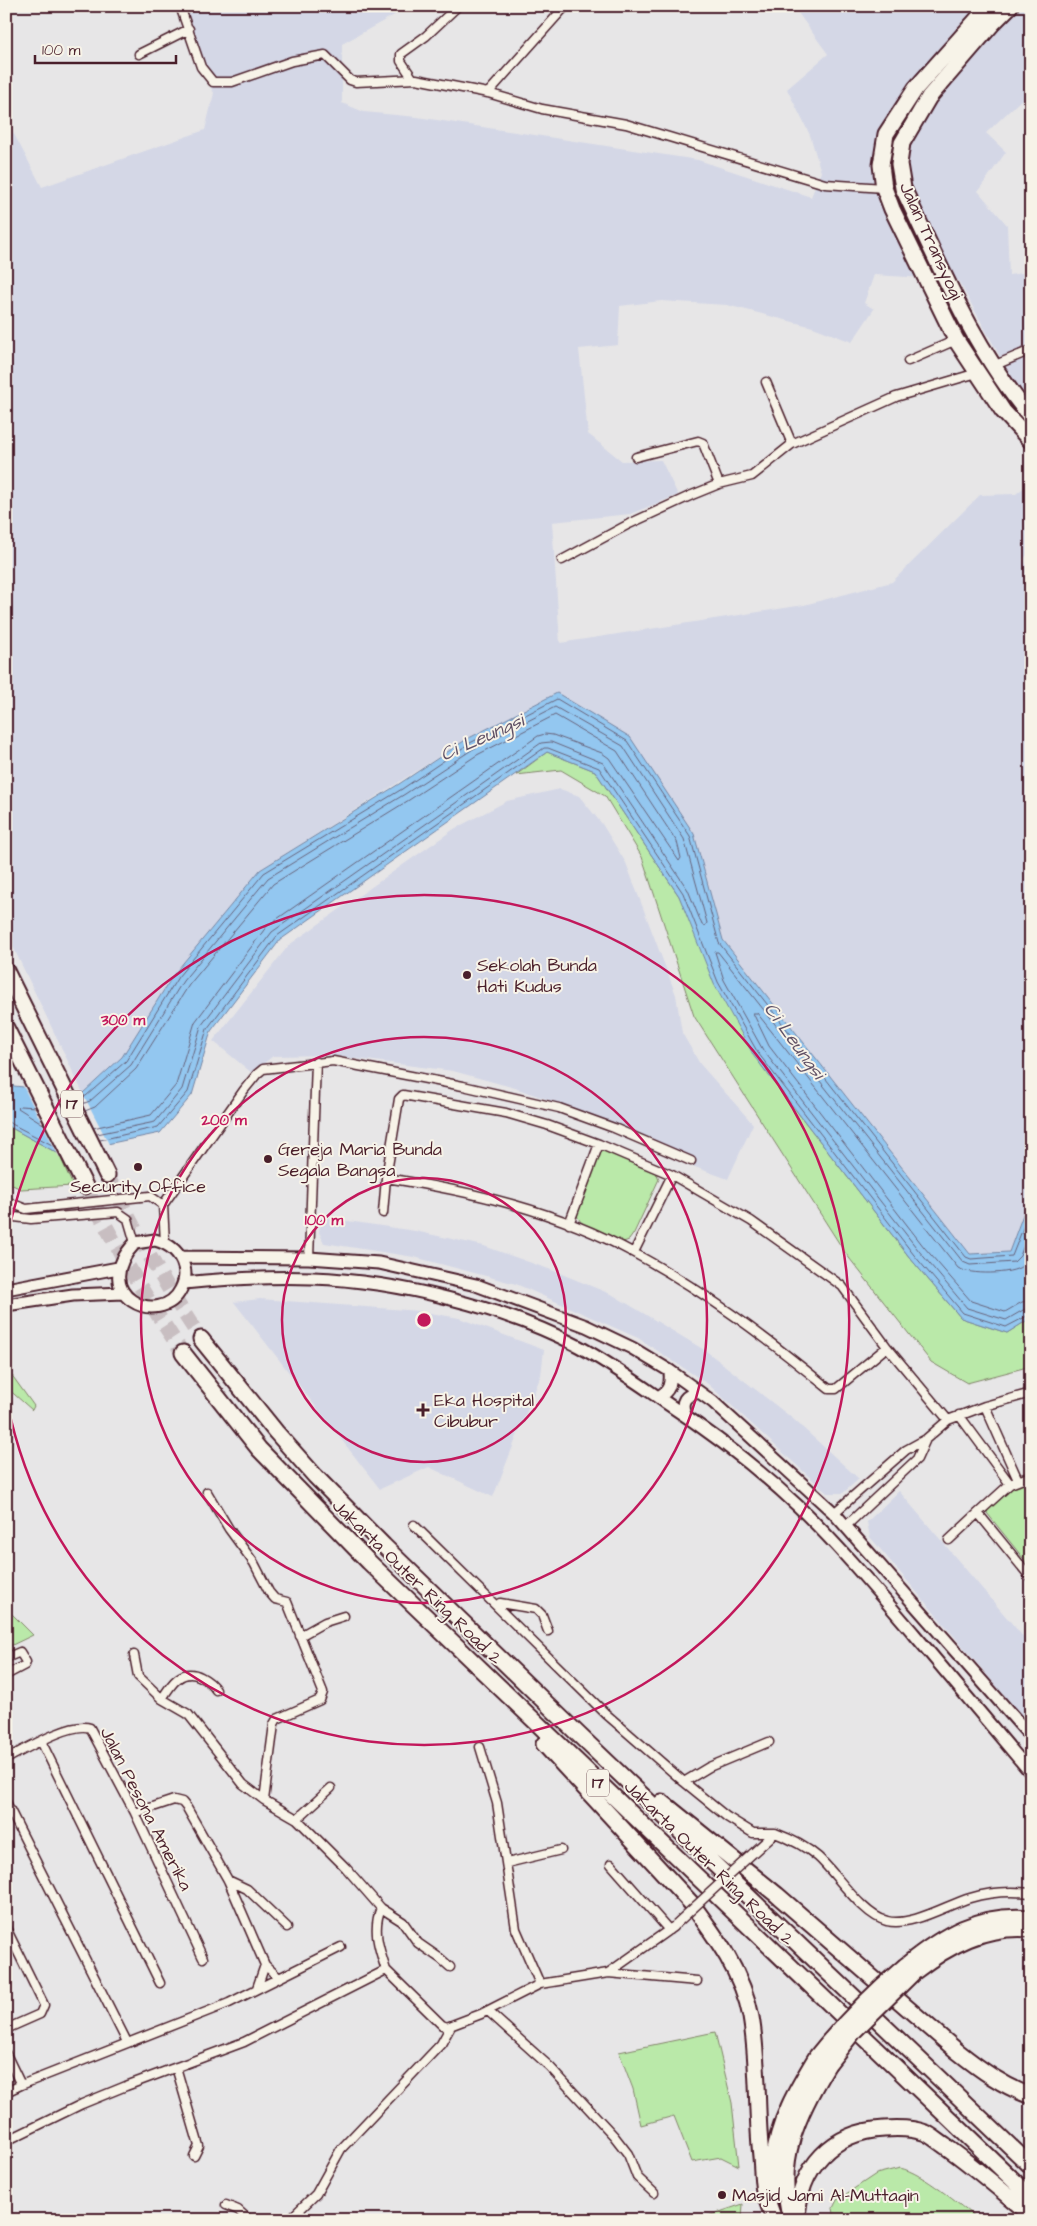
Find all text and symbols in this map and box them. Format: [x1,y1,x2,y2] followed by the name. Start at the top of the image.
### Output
[35,32,176,64] scale bar
[42,40,81,61] text: 100 m
[892,178,969,305] street label: Jalan Transyogi
[436,707,530,768] water label: Ci Leungsi
[477,953,597,999] place label: Sekolah Bunda Hati Kudus
[461,969,473,981] marker: Sekolah Bunda Hati Kudus
[757,997,832,1087] water label: Ci Leungsi
[100,1010,145,1031] text: 300 m
[61,1090,83,1118] road number: 17
[200,1110,247,1131] text: 200 m
[278,1137,442,1184] place label: Gereja Maria Bunda Segala Bangsa
[262,1153,274,1165] marker: Gereja Maria Bunda Segala Bangsa
[132,1161,144,1173] marker: Security Office
[70,1174,206,1200] place label: Security Office
[305,1210,344,1231] text: 100 m
[415,1311,433,1329] centre of rings
[434,1388,534,1434] place label: Eka Hospital Cibubur
[416,1403,430,1417] marker: Eka Hospital Cibubur
[326,1494,508,1671] street label: Jakarta Outer Ring Road 2
[94,1723,198,1895] street label: Jalan Pesona Amerika
[587,1770,609,1796] road number: 17
[618,1775,800,1952] street label: Jakarta Outer Ring Road 2
[732,2183,919,2208] place label: Masjid Jami Al-Muttaqin
[716,2189,728,2201] marker: Masjid Jami Al-Muttaqin

